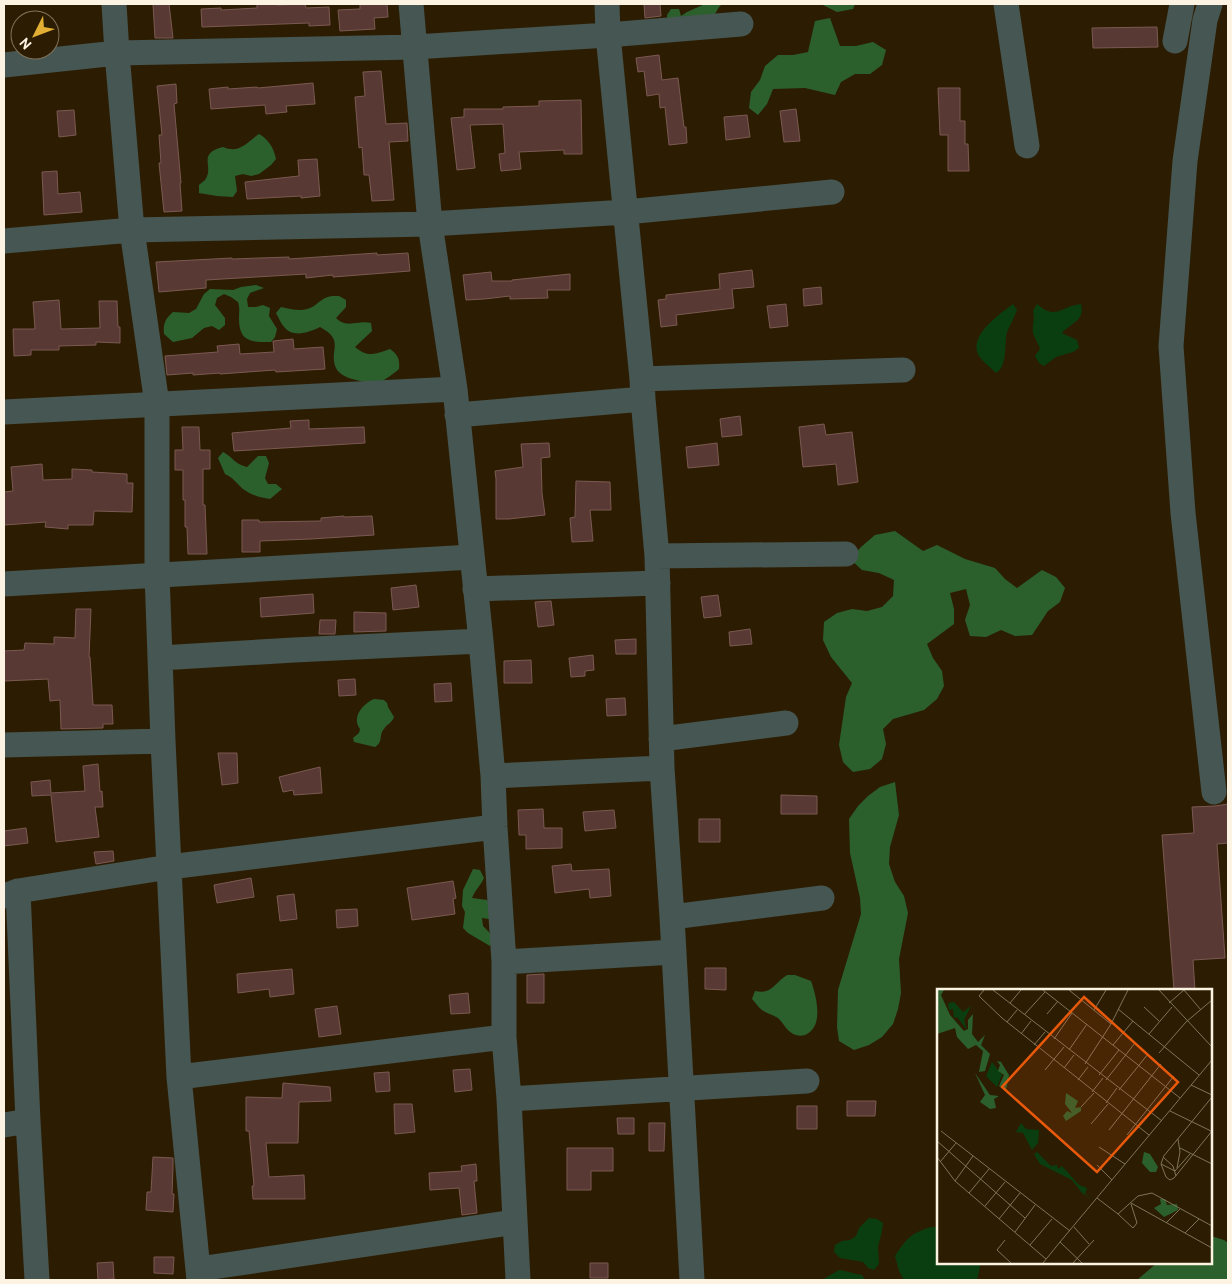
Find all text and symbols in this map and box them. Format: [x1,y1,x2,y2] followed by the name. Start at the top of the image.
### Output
[10,10,60,60] north arrow
[17,33,36,52] text: N
[937,989,1212,1264] inset map

